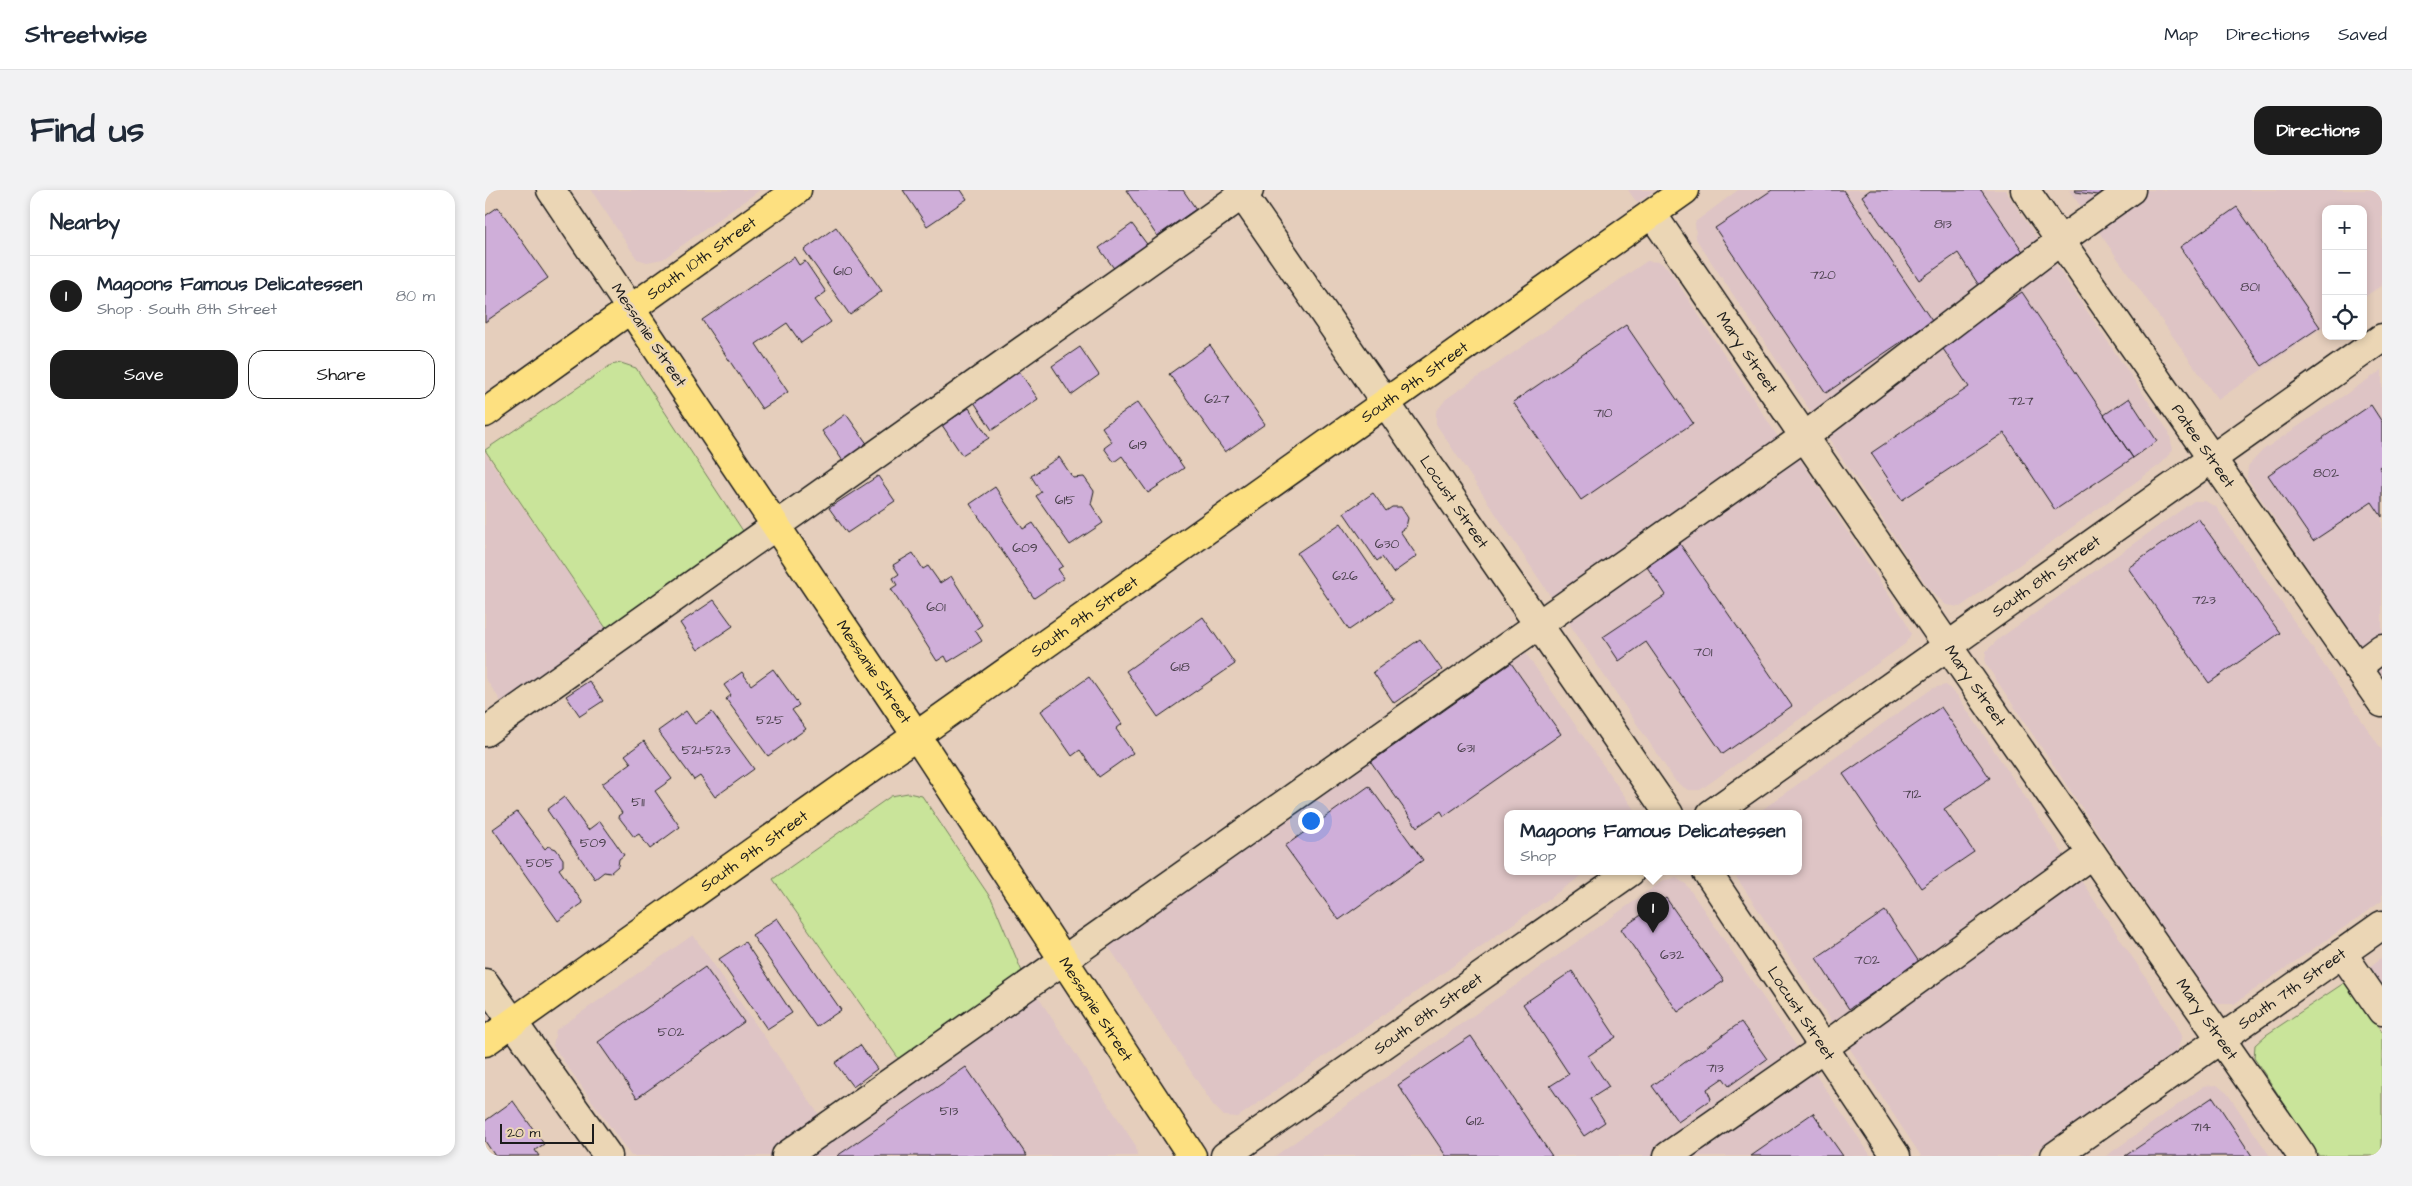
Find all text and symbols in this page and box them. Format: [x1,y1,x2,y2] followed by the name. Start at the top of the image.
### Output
[25,18,147,52] text: Streetwise
[2164,22,2198,47] text: Map
[2226,22,2310,47] text: Directions
[2338,22,2387,47] text: Saved
[30,106,144,155] text: Find us
[2254,106,2382,155] button: Directions
[2322,205,2367,340] map controls
[2322,205,2367,250] button: +
[50,208,120,237] text: Nearby
[642,211,761,305] street label: South 10th Street
[1934,214,1952,234] house number: 813
[2322,250,2367,295] button: −
[833,261,853,281] house number: 610
[1810,265,1836,285] house number: 720
[97,271,362,298] text: Magoons Famous Delicatessen
[2240,277,2260,297] house number: 801
[606,279,692,392] street label: Messanie Street
[65,285,67,307] text: 1
[396,285,435,307] text: 80 m
[2322,295,2367,340] button: locate
[97,298,277,320] text: Shop · South 8th Street
[1711,307,1783,398] street label: Mary Street
[1356,336,1473,428] street label: South 9th Street
[50,350,238,399] button: Save
[248,350,435,399] button: Share
[1204,389,1230,409] house number: 627
[2008,391,2034,411] house number: 727
[2166,400,2241,493] street label: Patee Street
[1593,403,1613,423] house number: 710
[1129,435,1147,455] house number: 619
[1414,451,1494,553] street label: Locust Street
[2313,463,2339,483] house number: 802
[1055,490,1075,510] house number: 615
[1987,530,2106,622] street label: South 8th Street
[1375,534,1400,554] house number: 630
[1012,538,1038,558] house number: 609
[1332,566,1358,586] house number: 626
[1026,570,1143,662] street label: South 9th Street
[2192,590,2216,610] house number: 723
[926,597,946,617] house number: 601
[831,616,917,729] street label: Messanie Street
[1939,641,2012,731] street label: Mary Street
[1693,642,1713,662] house number: 701
[1170,657,1190,677] house number: 618
[756,710,784,730] house number: 525
[1457,738,1475,758] house number: 631
[681,740,731,760] house number: 521-523
[1903,784,1921,804] house number: 712
[631,792,645,812] house number: 511
[696,805,813,897] street label: South 9th Street
[1298,808,1324,834] your location
[1504,810,1802,875] popup
[1520,818,1786,845] text: Magoons Famous Delicatessen
[580,833,606,853] house number: 509
[1520,845,1556,867] text: Shop
[526,853,554,873] house number: 505
[1637,892,1669,933] pin: 1
[2233,942,2351,1035] street label: South 7th Street
[1660,945,1684,965] house number: 632
[1854,950,1880,970] house number: 702
[1054,953,1139,1066] street label: Messanie Street
[1762,962,1841,1065] street label: Locust Street
[1369,967,1488,1060] street label: South 8th Street
[2171,974,2243,1065] street label: Mary Street
[658,1022,684,1042] house number: 502
[1706,1058,1724,1078] house number: 713
[940,1101,958,1121] house number: 513
[1466,1111,1484,1131] house number: 612
[2191,1117,2211,1137] house number: 714
[500,1121,594,1144] scale bar
[507,1123,540,1143] text: 20 m

